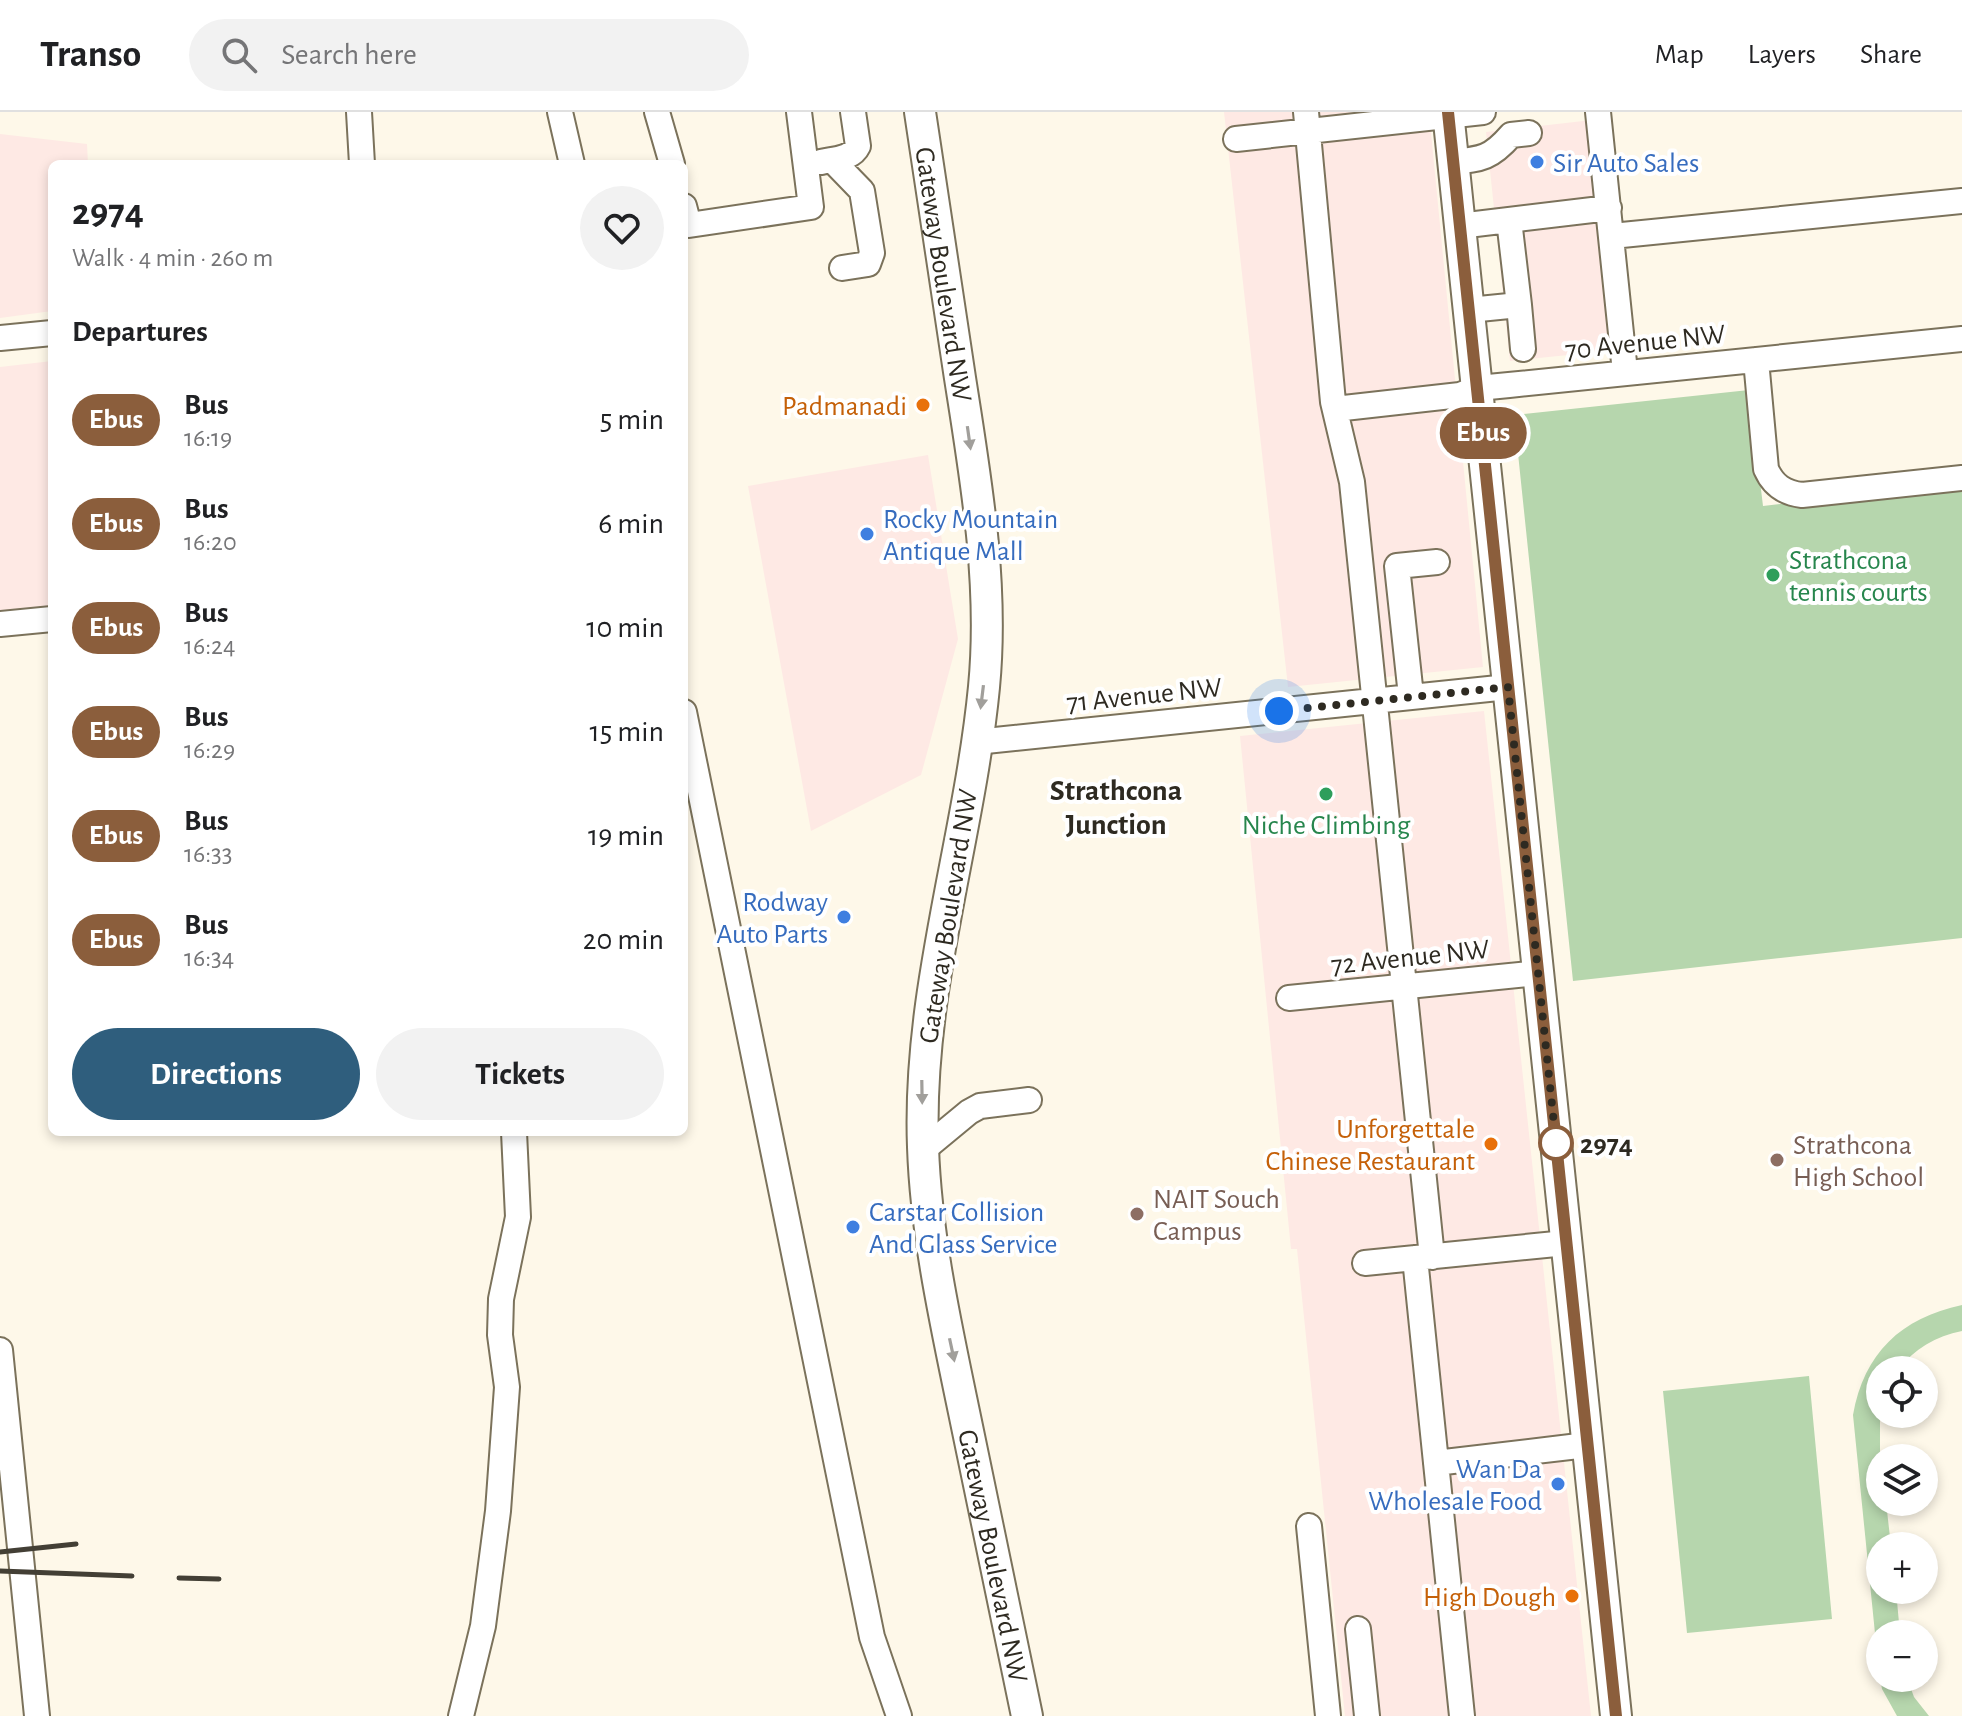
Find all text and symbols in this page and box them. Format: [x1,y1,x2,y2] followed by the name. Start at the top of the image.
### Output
[189,19,749,91] search box
[217,33,261,77] icon: search
[40,36,141,74] text: Transo
[281,40,417,70] text: Search here
[1655,41,1704,69] text: Map
[1748,41,1816,69] text: Layers
[1860,41,1922,69] text: Share
[909,145,976,404] street label: Gateway Boulevard NW
[1553,150,1699,178] place label: Sir Auto Sales
[1528,153,1546,171] marker: Sir Auto Sales
[580,186,664,270] button: heart
[72,194,144,232] text: 2974
[72,245,273,271] text: Walk · 4 min · 260 m
[72,317,208,347] text: Departures
[1564,321,1727,365] street label: 70 Avenue NW
[184,390,229,420] text: Bus
[782,393,907,421] place label: Padmanadi
[914,396,932,414] marker: Padmanadi
[600,405,664,435] text: 5 min
[89,406,143,434] text: Ebus
[1427,407,1539,459] line badge: Ebus
[1456,419,1510,447] text: Ebus
[184,425,232,451] text: 16:19
[963,426,976,451] one-way arrow
[184,494,229,524] text: Bus
[883,506,1058,566] place label: Rocky Mountain Antique Mall
[598,509,664,539] text: 6 min
[89,510,143,538] text: Ebus
[858,525,876,543] marker: Rocky Mountain Antique Mall
[184,529,237,555] text: 16:20
[1789,547,1928,607] place label: Strathcona tennis courts
[1764,566,1782,584] marker: Strathcona tennis courts
[184,598,229,628] text: Bus
[586,613,664,643] text: 10 min
[89,614,143,642] text: Ebus
[184,633,235,659] text: 16:24
[1065,674,1223,718] street label: 71 Avenue NW
[976,685,989,710] one-way arrow
[1259,691,1299,731] your location
[184,702,229,732] text: Bus
[589,717,664,747] text: 15 min
[89,718,143,746] text: Ebus
[184,737,235,763] text: 16:29
[1050,776,1182,840] district label: Strathcona Junction
[1317,785,1335,803] marker: Niche Climbing
[915,787,983,1045] street label: Gateway Boulevard NW
[184,806,229,836] text: Bus
[1242,812,1411,840] place label: Niche Climbing
[588,821,664,851] text: 19 min
[89,822,143,850] text: Ebus
[184,841,233,867] text: 16:33
[716,889,828,949] place label: Rodway Auto Parts
[835,908,853,926] marker: Rodway Auto Parts
[184,910,229,940] text: Bus
[583,925,664,955] text: 20 min
[89,926,143,954] text: Ebus
[1330,936,1491,980] street label: 72 Avenue NW
[184,945,234,971] text: 16:34
[72,1028,360,1120] button: Directions
[376,1028,664,1120] button: Tickets
[916,1080,928,1105] one-way arrow
[1265,1116,1475,1176] place label: Unforgettale Chinese Restaurant
[1539,1126,1573,1160] marker: 2974
[1580,1131,1633,1159] place label: 2974
[1793,1132,1924,1192] place label: Strathcona High School
[1482,1135,1500,1153] marker: Unforgettale Chinese Restaurant
[1768,1151,1786,1169] marker: Strathcona High School
[1153,1186,1280,1246] place label: NAIT Souch Campus
[869,1199,1057,1259] place label: Carstar Collision And Glass Service
[1128,1205,1146,1223] marker: NAIT Souch Campus
[844,1218,862,1236] marker: Carstar Collision And Glass Service
[946,1338,958,1363] one-way arrow
[1866,1356,1938,1692] map controls
[1866,1356,1938,1428] button: locate
[952,1427,1032,1685] street label: Gateway Boulevard NW
[1866,1444,1938,1516] button: layers
[1368,1456,1542,1516] place label: Wan Da Wholesale Food
[1549,1475,1567,1493] marker: Wan Da Wholesale Food
[1866,1532,1938,1604] button: +
[1423,1584,1556,1612] place label: High Dough
[1563,1587,1581,1605] marker: High Dough
[1866,1620,1938,1692] button: −

